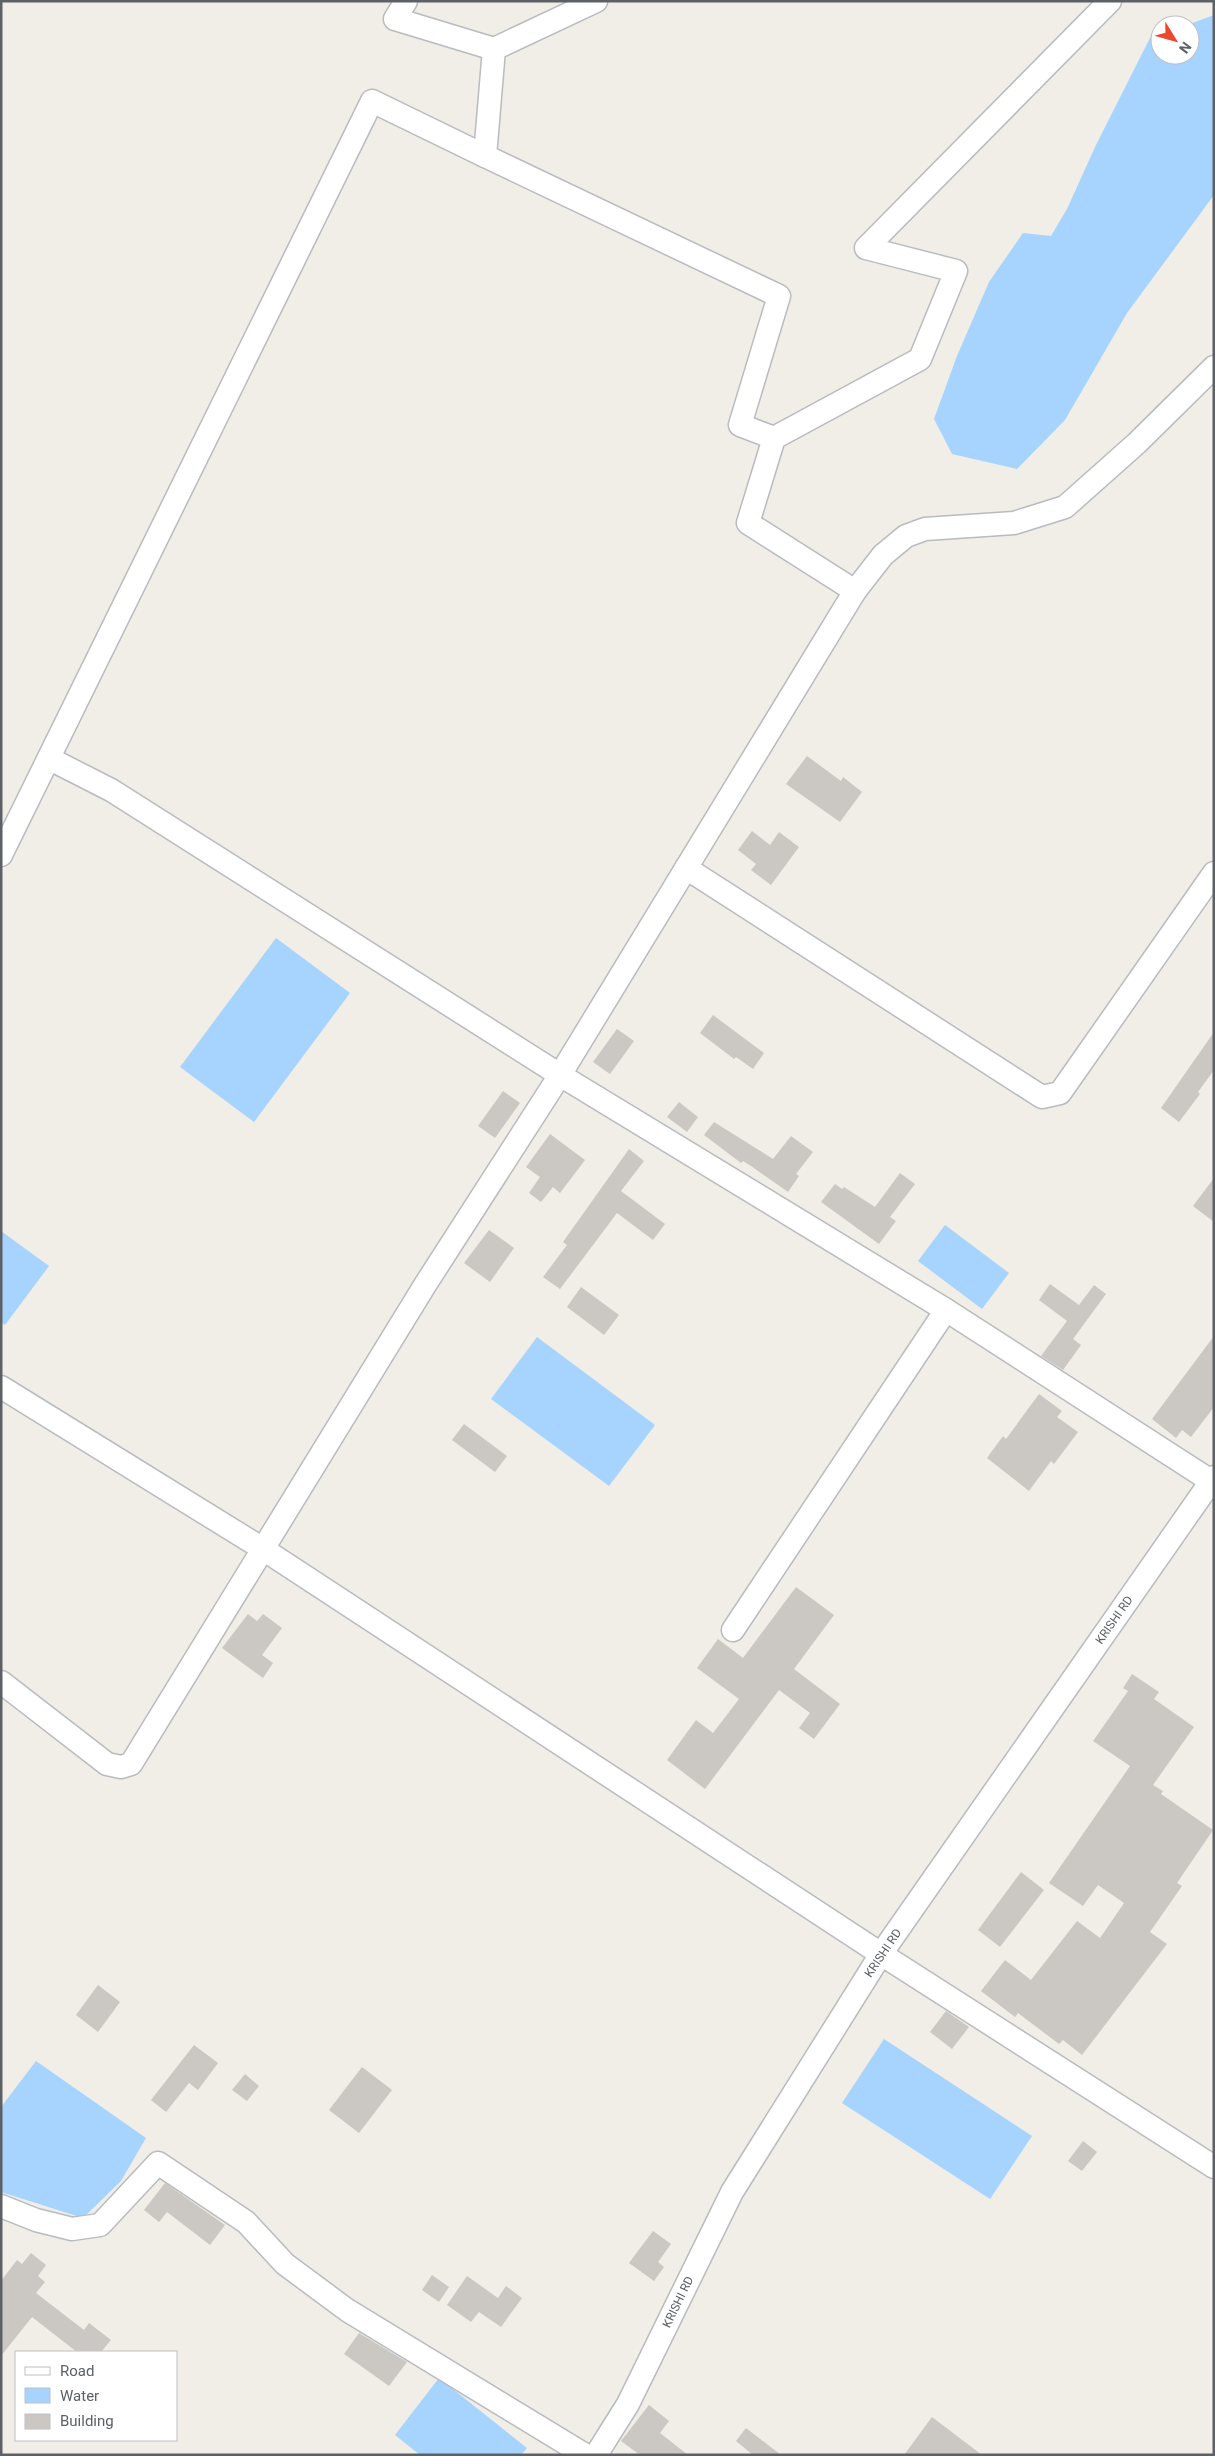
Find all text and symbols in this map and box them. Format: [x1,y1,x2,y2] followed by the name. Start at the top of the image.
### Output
[1150,15,1200,65] north arrow
[1176,39,1195,57] text: N
[1092,1593,1136,1647] street label: KRISHI RD
[862,1926,904,1980] street label: KRISHI RD
[660,2274,696,2330] street label: KRISHI RD
[15,2351,178,2441] legend
[60,2362,94,2380] text: Road
[60,2387,99,2405] text: Water
[60,2412,114,2430] text: Building

